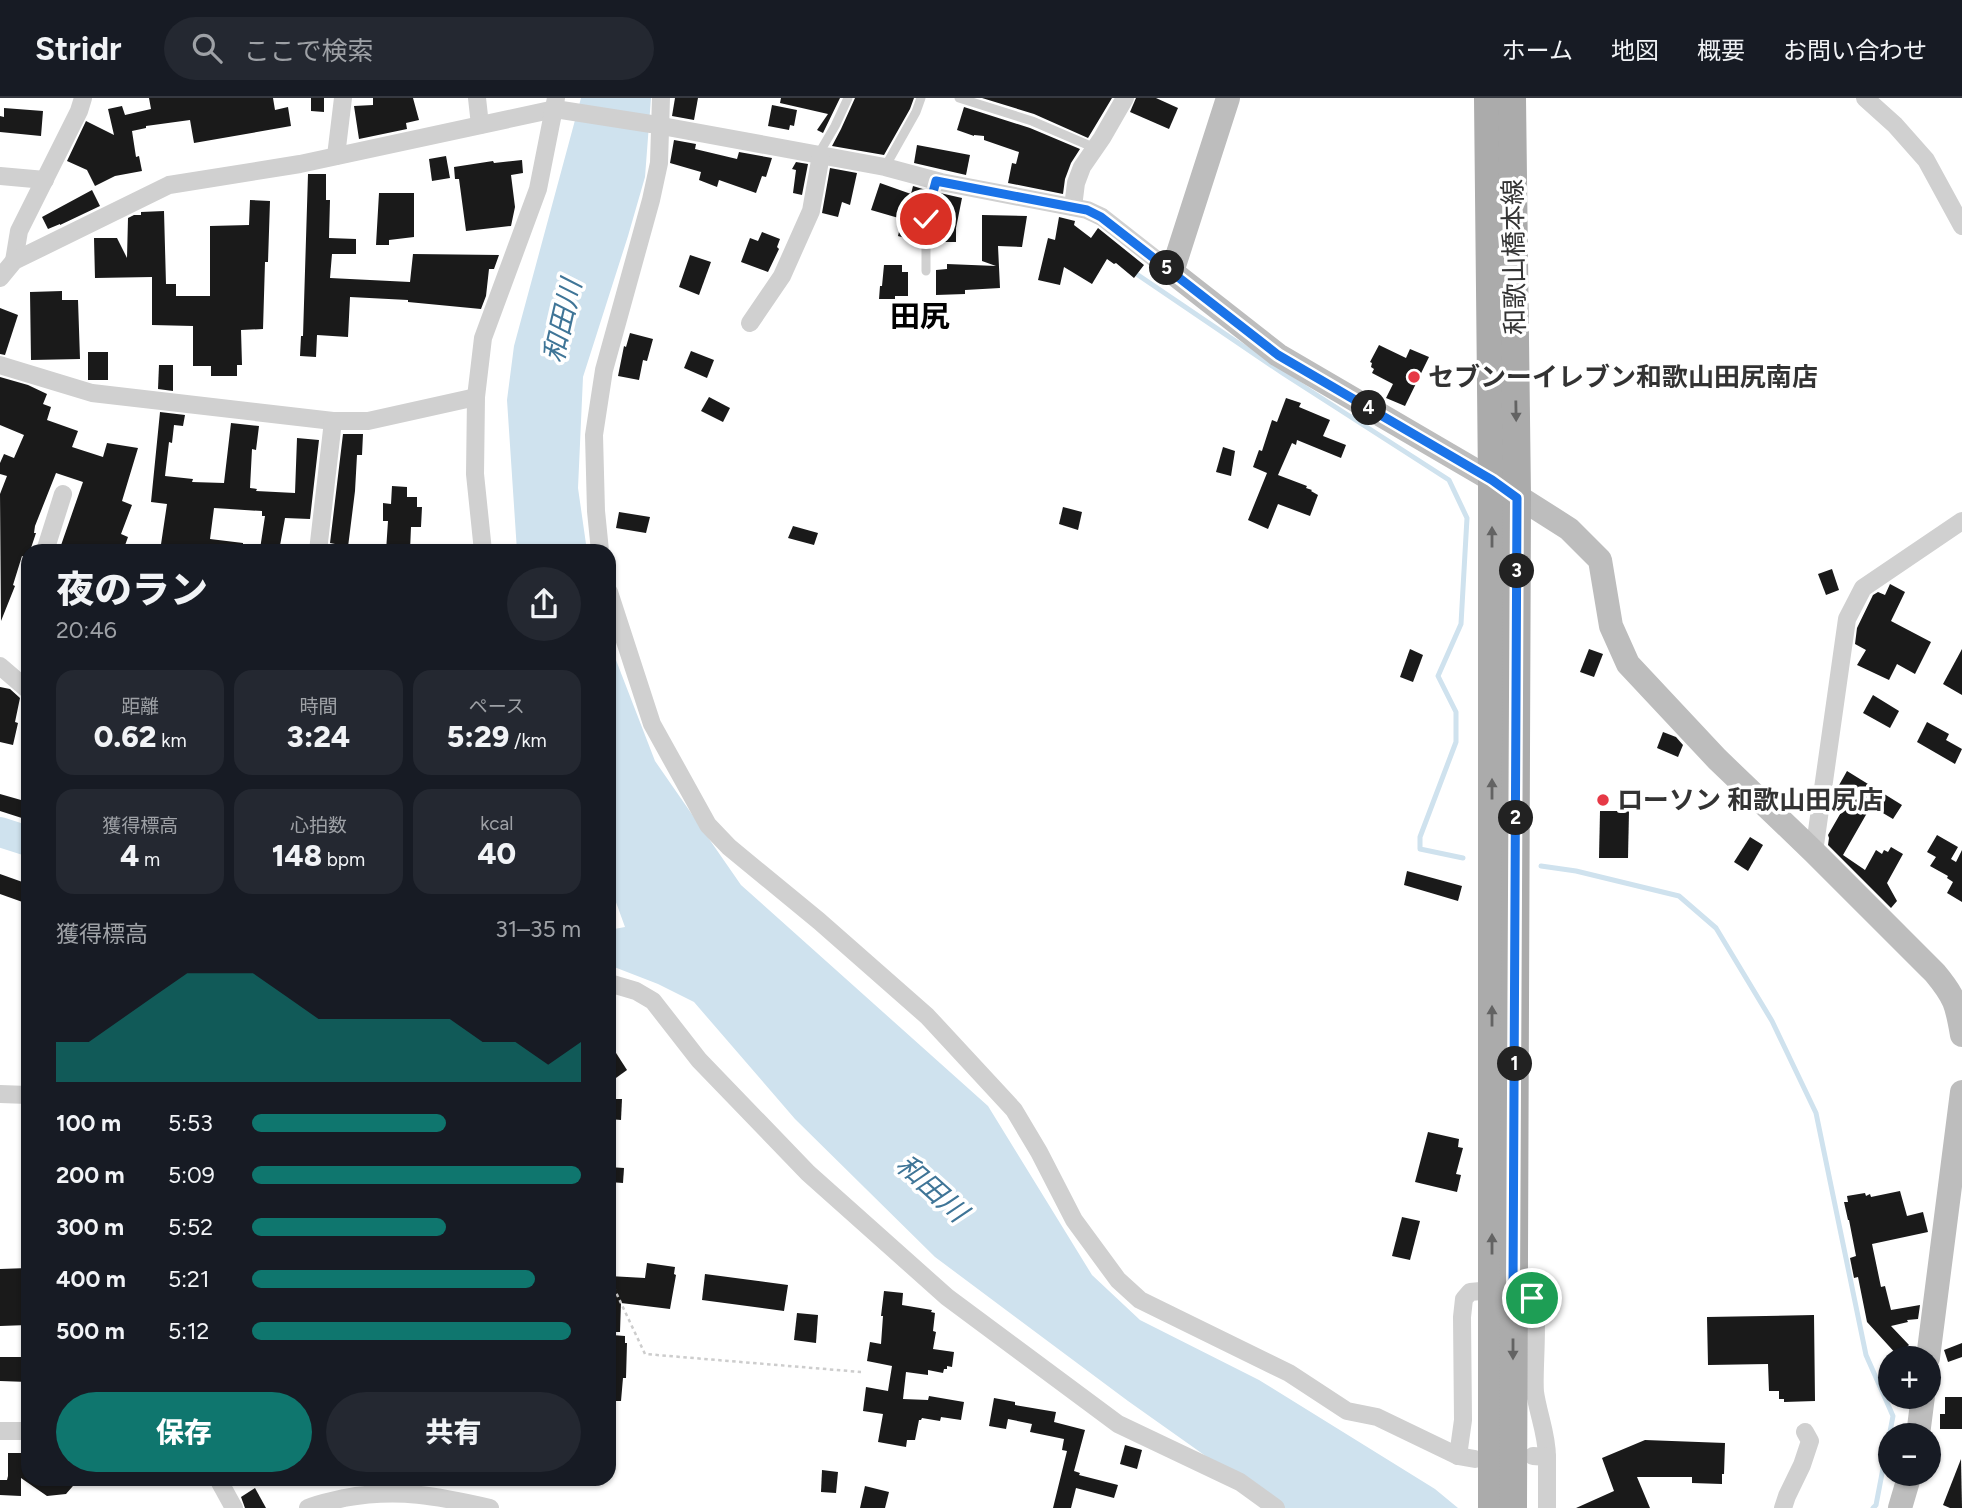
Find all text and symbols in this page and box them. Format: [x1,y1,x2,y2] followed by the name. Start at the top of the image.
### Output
[164,17,654,80] search box
[35,29,122,68] text: Stridr
[188,29,226,67] icon: search
[244,35,374,67] text: ここで検索
[1502,36,1573,65] text: ホーム
[1611,36,1659,65] text: 地図
[1697,36,1745,65] text: 概要
[1783,36,1927,65] text: お問い合わせ
[1497,179,1531,335] street label: 和歌山橋本線
[896,189,956,249] pin
[907,200,945,238] icon: check
[1150,250,1184,286] pin: 5
[1161,256,1172,279] text: 5
[536,273,589,366] water label: 和田川
[890,298,950,335] district label: 田尻
[1428,361,1818,393] place label: セブンーイレブン和歌山田尻南店
[1406,369,1422,385] marker: セブンーイレブン和歌山田尻南店
[1352,390,1386,426] pin: 4
[1362,396,1375,419] text: 4
[1510,400,1522,422] one-way arrow
[1486,526,1498,548] one-way arrow
[1500,554,1534,588] pin: 3
[1511,559,1522,582] text: 3
[56,567,208,613] text: 夜のラン
[507,567,581,641] button: share
[56,616,117,644] text: 20:46
[121,695,159,718] text: 距離
[299,695,338,718] text: 時間
[469,695,525,718] text: ペース
[94,718,157,755] text: 0.62
[287,718,350,755] text: 3:24
[447,718,509,755] text: 5:29
[157,729,187,752] text: km
[509,729,547,752] text: /km
[1486,778,1498,800] one-way arrow
[1617,784,1883,816] place label: ローソン 和歌山田尻店
[1595,792,1611,808] marker: ローソン 和歌山田尻店
[1498,800,1534,836] pin: 2
[1510,806,1521,829] text: 2
[480,812,513,835] text: kcal
[102,814,178,837] text: 獲得標高
[290,814,347,837] text: 心拍数
[477,835,516,872] text: 40
[120,837,139,874] text: 4
[272,837,322,874] text: 148
[139,848,160,871] text: m
[322,848,365,871] text: bpm
[495,915,581,943] text: 31–35 m
[56,920,148,948] text: 獲得標高
[1486,1005,1498,1027] one-way arrow
[1498,1046,1532,1082] pin: 1
[1510,1052,1519,1075] text: 1
[56,1109,121,1137] text: 100 m
[168,1109,213,1137] text: 5:53
[889,1147,977,1231] water label: 和田川
[56,1161,125,1189] text: 200 m
[168,1161,215,1189] text: 5:09
[56,1213,124,1241] text: 300 m
[168,1213,213,1241] text: 5:52
[1486,1233,1498,1255] one-way arrow
[56,1265,126,1293] text: 400 m
[168,1265,209,1293] text: 5:21
[1502,1268,1562,1328] pin
[1513,1279,1551,1317] icon: arrive
[56,1317,125,1345] text: 500 m
[168,1317,209,1345] text: 5:12
[1507,1338,1519,1360] one-way arrow
[1878,1346,1941,1486] map controls
[1878,1346,1941,1409] button: +
[56,1392,312,1472] button: 保存
[326,1392,581,1472] button: 共有
[1878,1423,1941,1486] button: −

